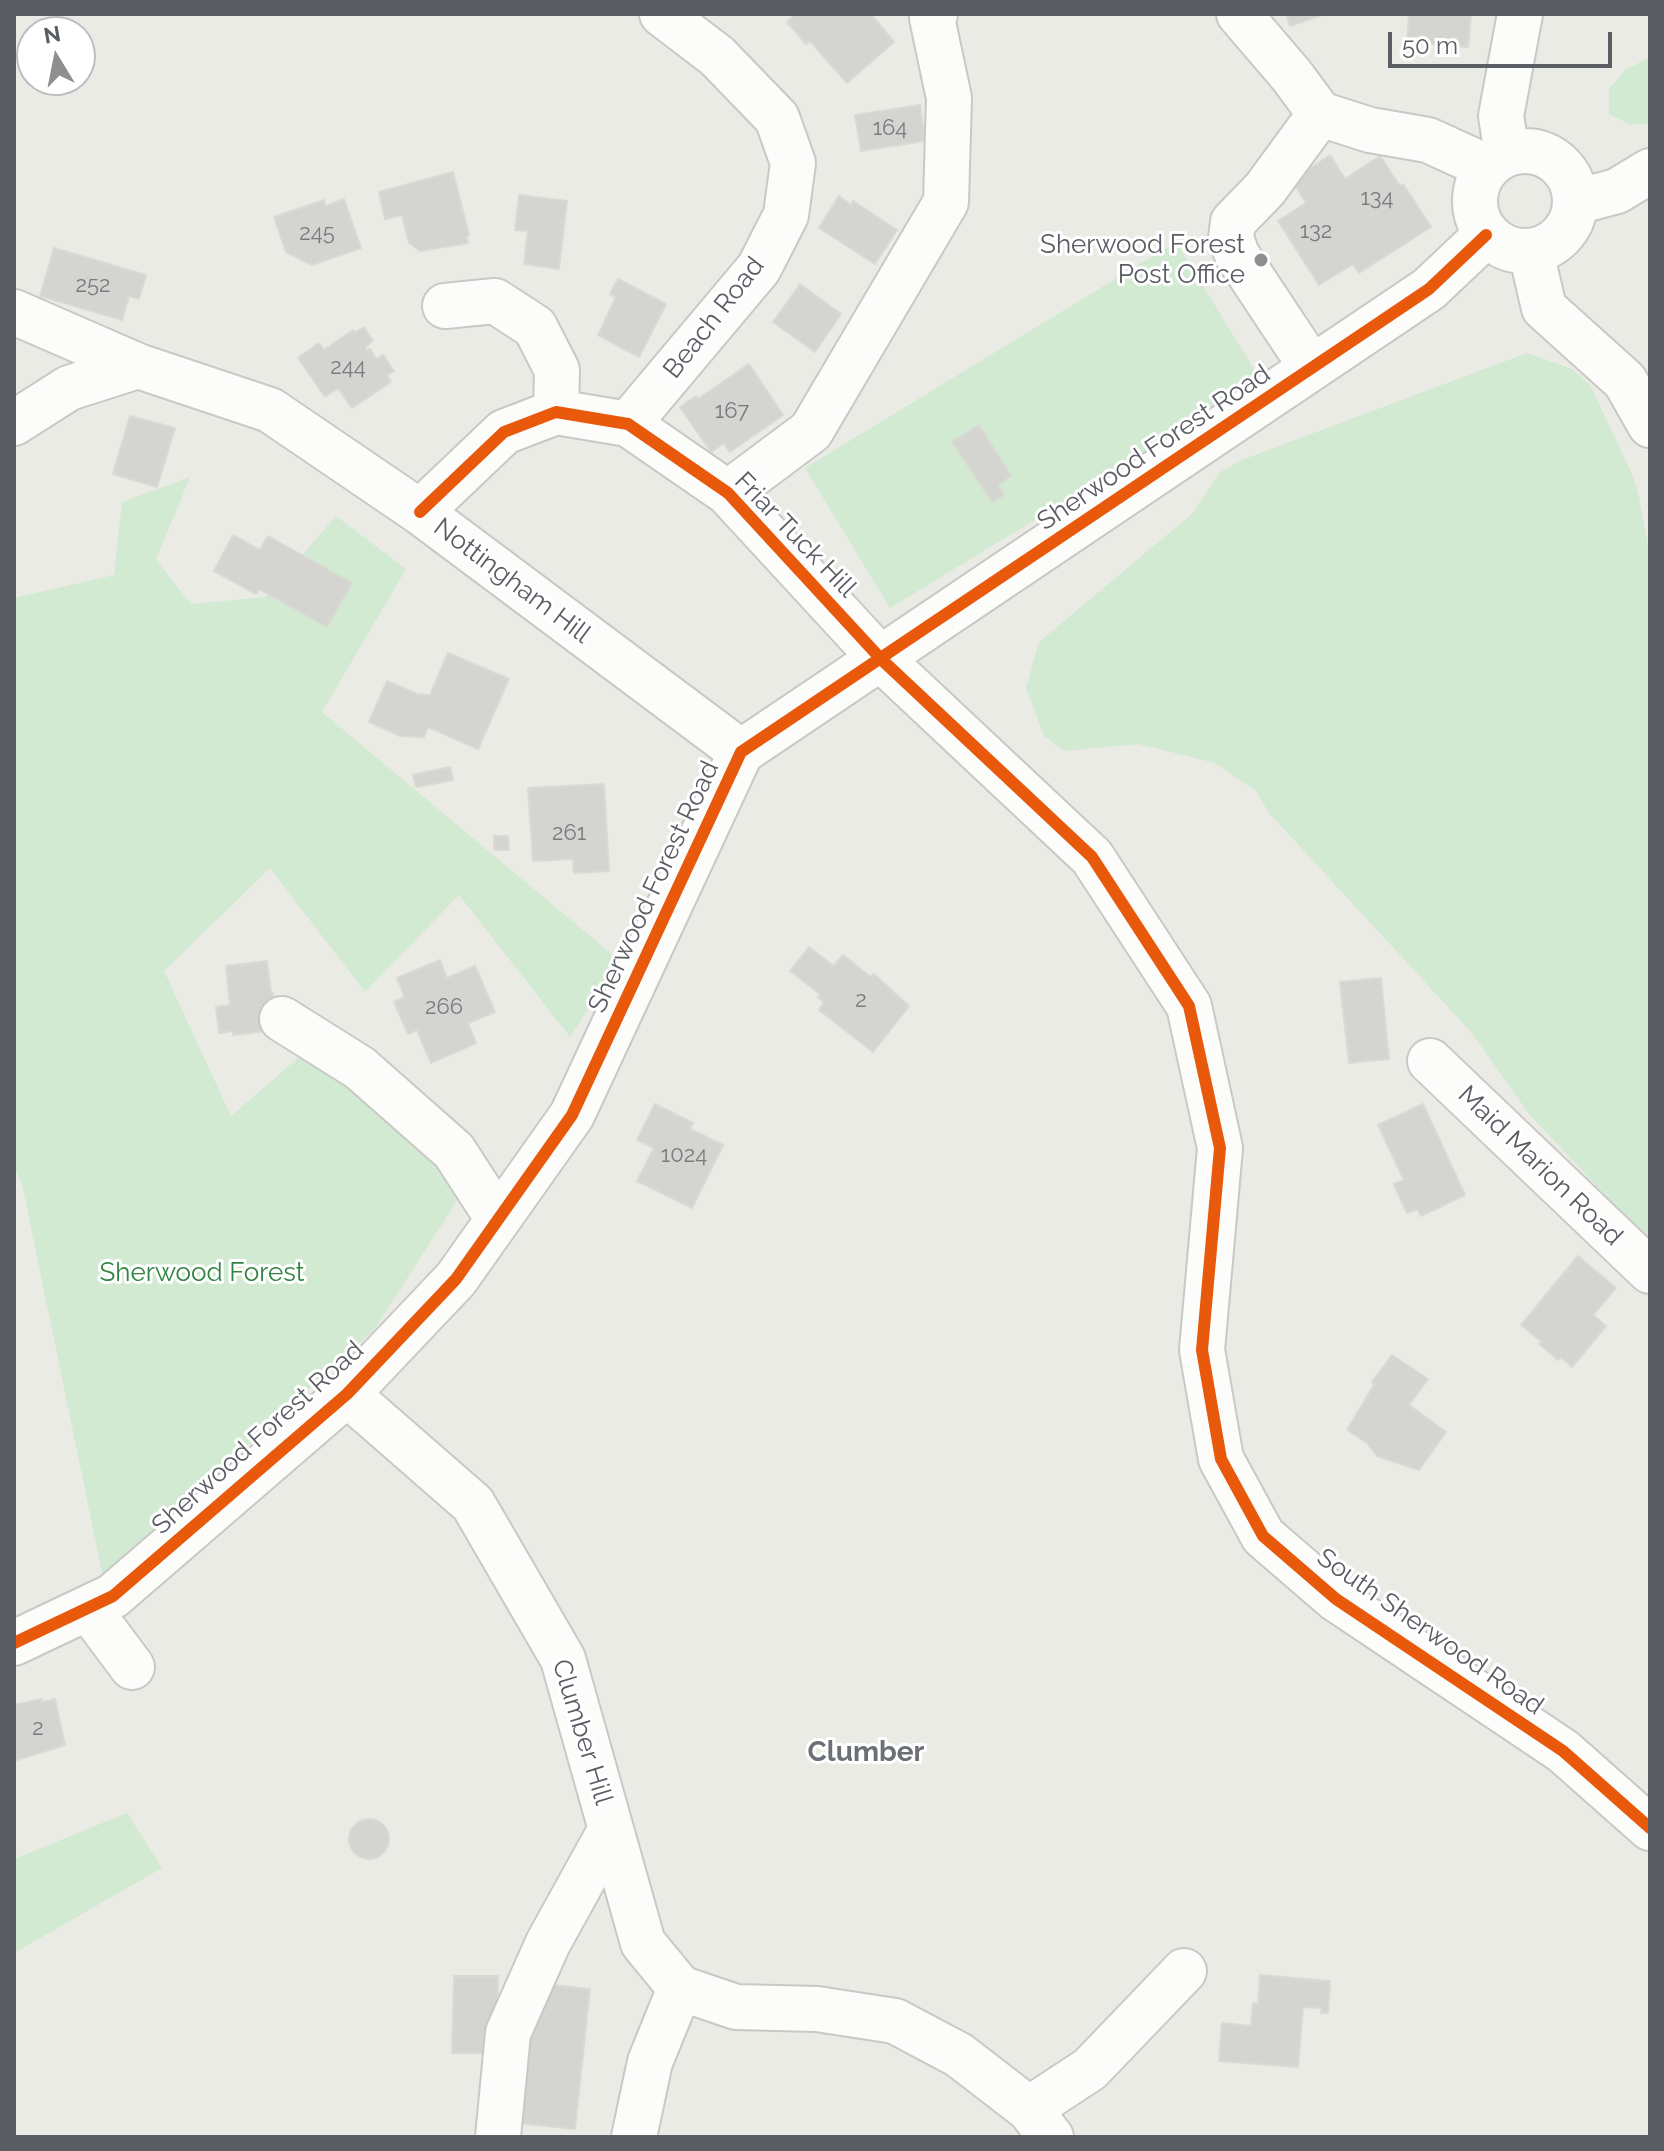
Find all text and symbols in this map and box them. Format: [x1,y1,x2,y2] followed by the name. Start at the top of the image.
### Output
[16,16,96,96] north arrow
[1392,16,1616,66] scale bar
[42,20,63,49] text: N
[1402,31,1458,60] text: 50 m
[873,115,907,141] house number: 164
[1360,185,1394,211] house number: 134
[1300,218,1332,244] house number: 132
[299,220,335,246] house number: 245
[1040,229,1245,290] place label: Sherwood Forest Post Office
[657,251,771,385] street label: Beach Road
[1252,251,1270,269] marker: Sherwood Forest Post Office
[76,272,110,298] house number: 252
[330,354,366,380] house number: 244
[1032,358,1276,538] street label: Sherwood Forest Road
[715,398,749,424] house number: 167
[728,466,862,604] street label: Friar Tuck Hill
[427,512,597,650] street label: Nottingham Hill
[582,756,726,1018] street label: Sherwood Forest Road
[552,820,586,846] house number: 261
[855,987,867,1013] house number: 2
[425,994,463,1020] house number: 266
[1451,1080,1629,1252] street label: Maid Marion Road
[661,1142,707,1168] house number: 1024
[100,1257,304,1289] park label: Sherwood Forest
[146,1335,370,1541] street label: Sherwood Forest Road
[1311,1542,1549,1722] street label: South Sherwood Road
[545,1656,619,1808] street label: Clumber Hill
[32,1715,44,1741] house number: 2
[808,1736,924,1770] district label: Clumber

